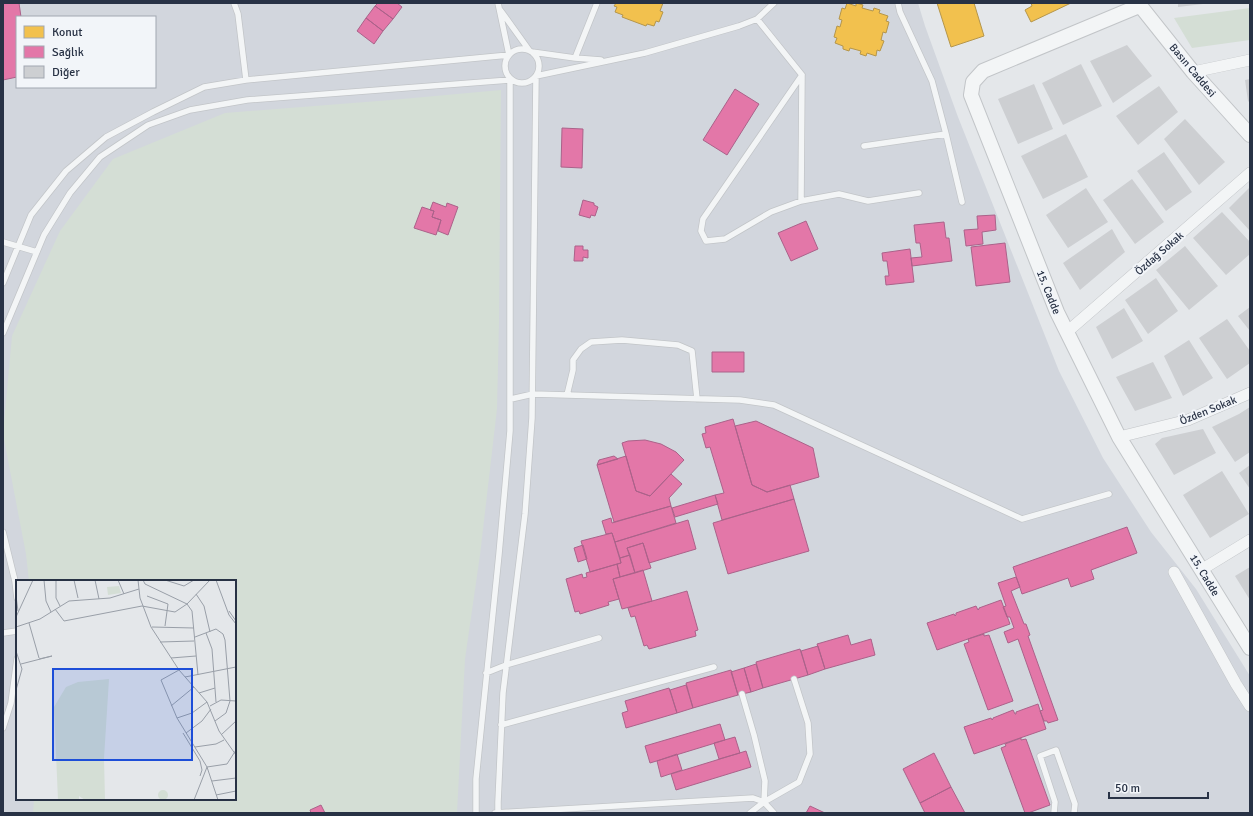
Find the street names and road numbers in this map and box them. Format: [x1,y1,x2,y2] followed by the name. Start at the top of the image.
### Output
[1167,41,1219,100] street label: Basın Caddesi
[1132,228,1187,278] street label: Özdağ Sokak
[1034,268,1063,316] street label: 15. Cadde
[1178,392,1239,428] street label: Özden Sokak
[1187,552,1222,599] street label: 15. Cadde

